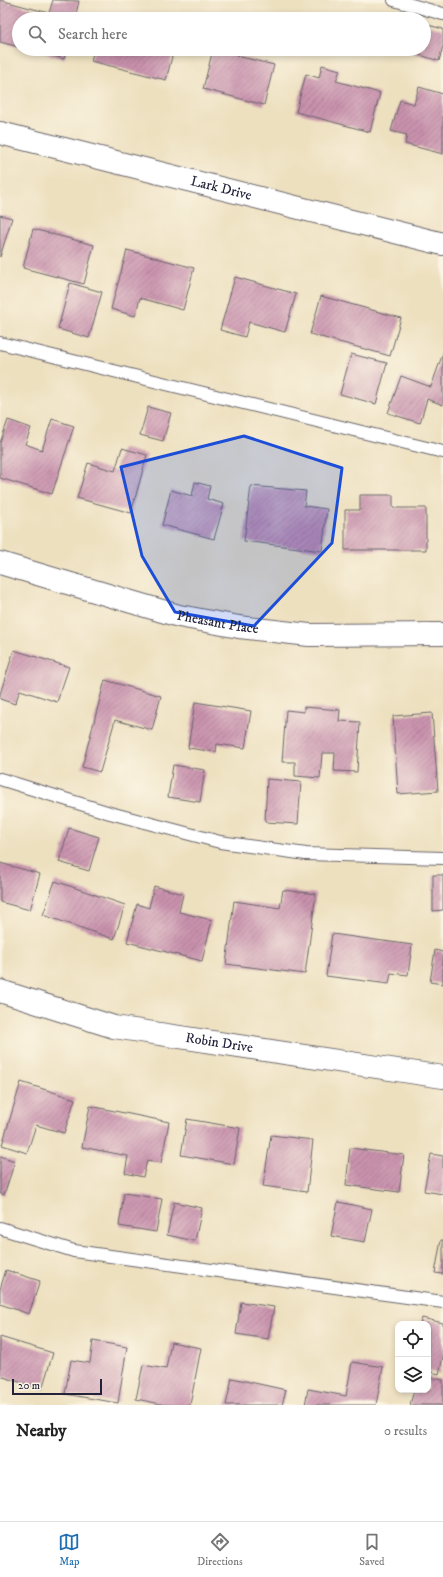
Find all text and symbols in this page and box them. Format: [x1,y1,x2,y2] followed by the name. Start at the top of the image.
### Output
[12,12,431,56] search box
[26,23,48,45] icon: search
[58,25,127,44] text: Search here
[189,172,254,205] street label: Lark Drive
[175,607,260,638] street label: Pheasant Place
[184,1029,254,1057] street label: Robin Drive
[395,1321,431,1393] map controls
[395,1321,431,1357] button: locate
[395,1357,431,1393] button: layers
[12,1377,102,1396] scale bar
[18,1379,40,1393] text: 20 m
[16,1420,66,1442] text: Nearby
[384,1423,427,1439] text: 0 results
[58,1531,80,1569] tab: Map
[197,1531,243,1569] tab: Directions
[359,1531,385,1569] tab: Saved

